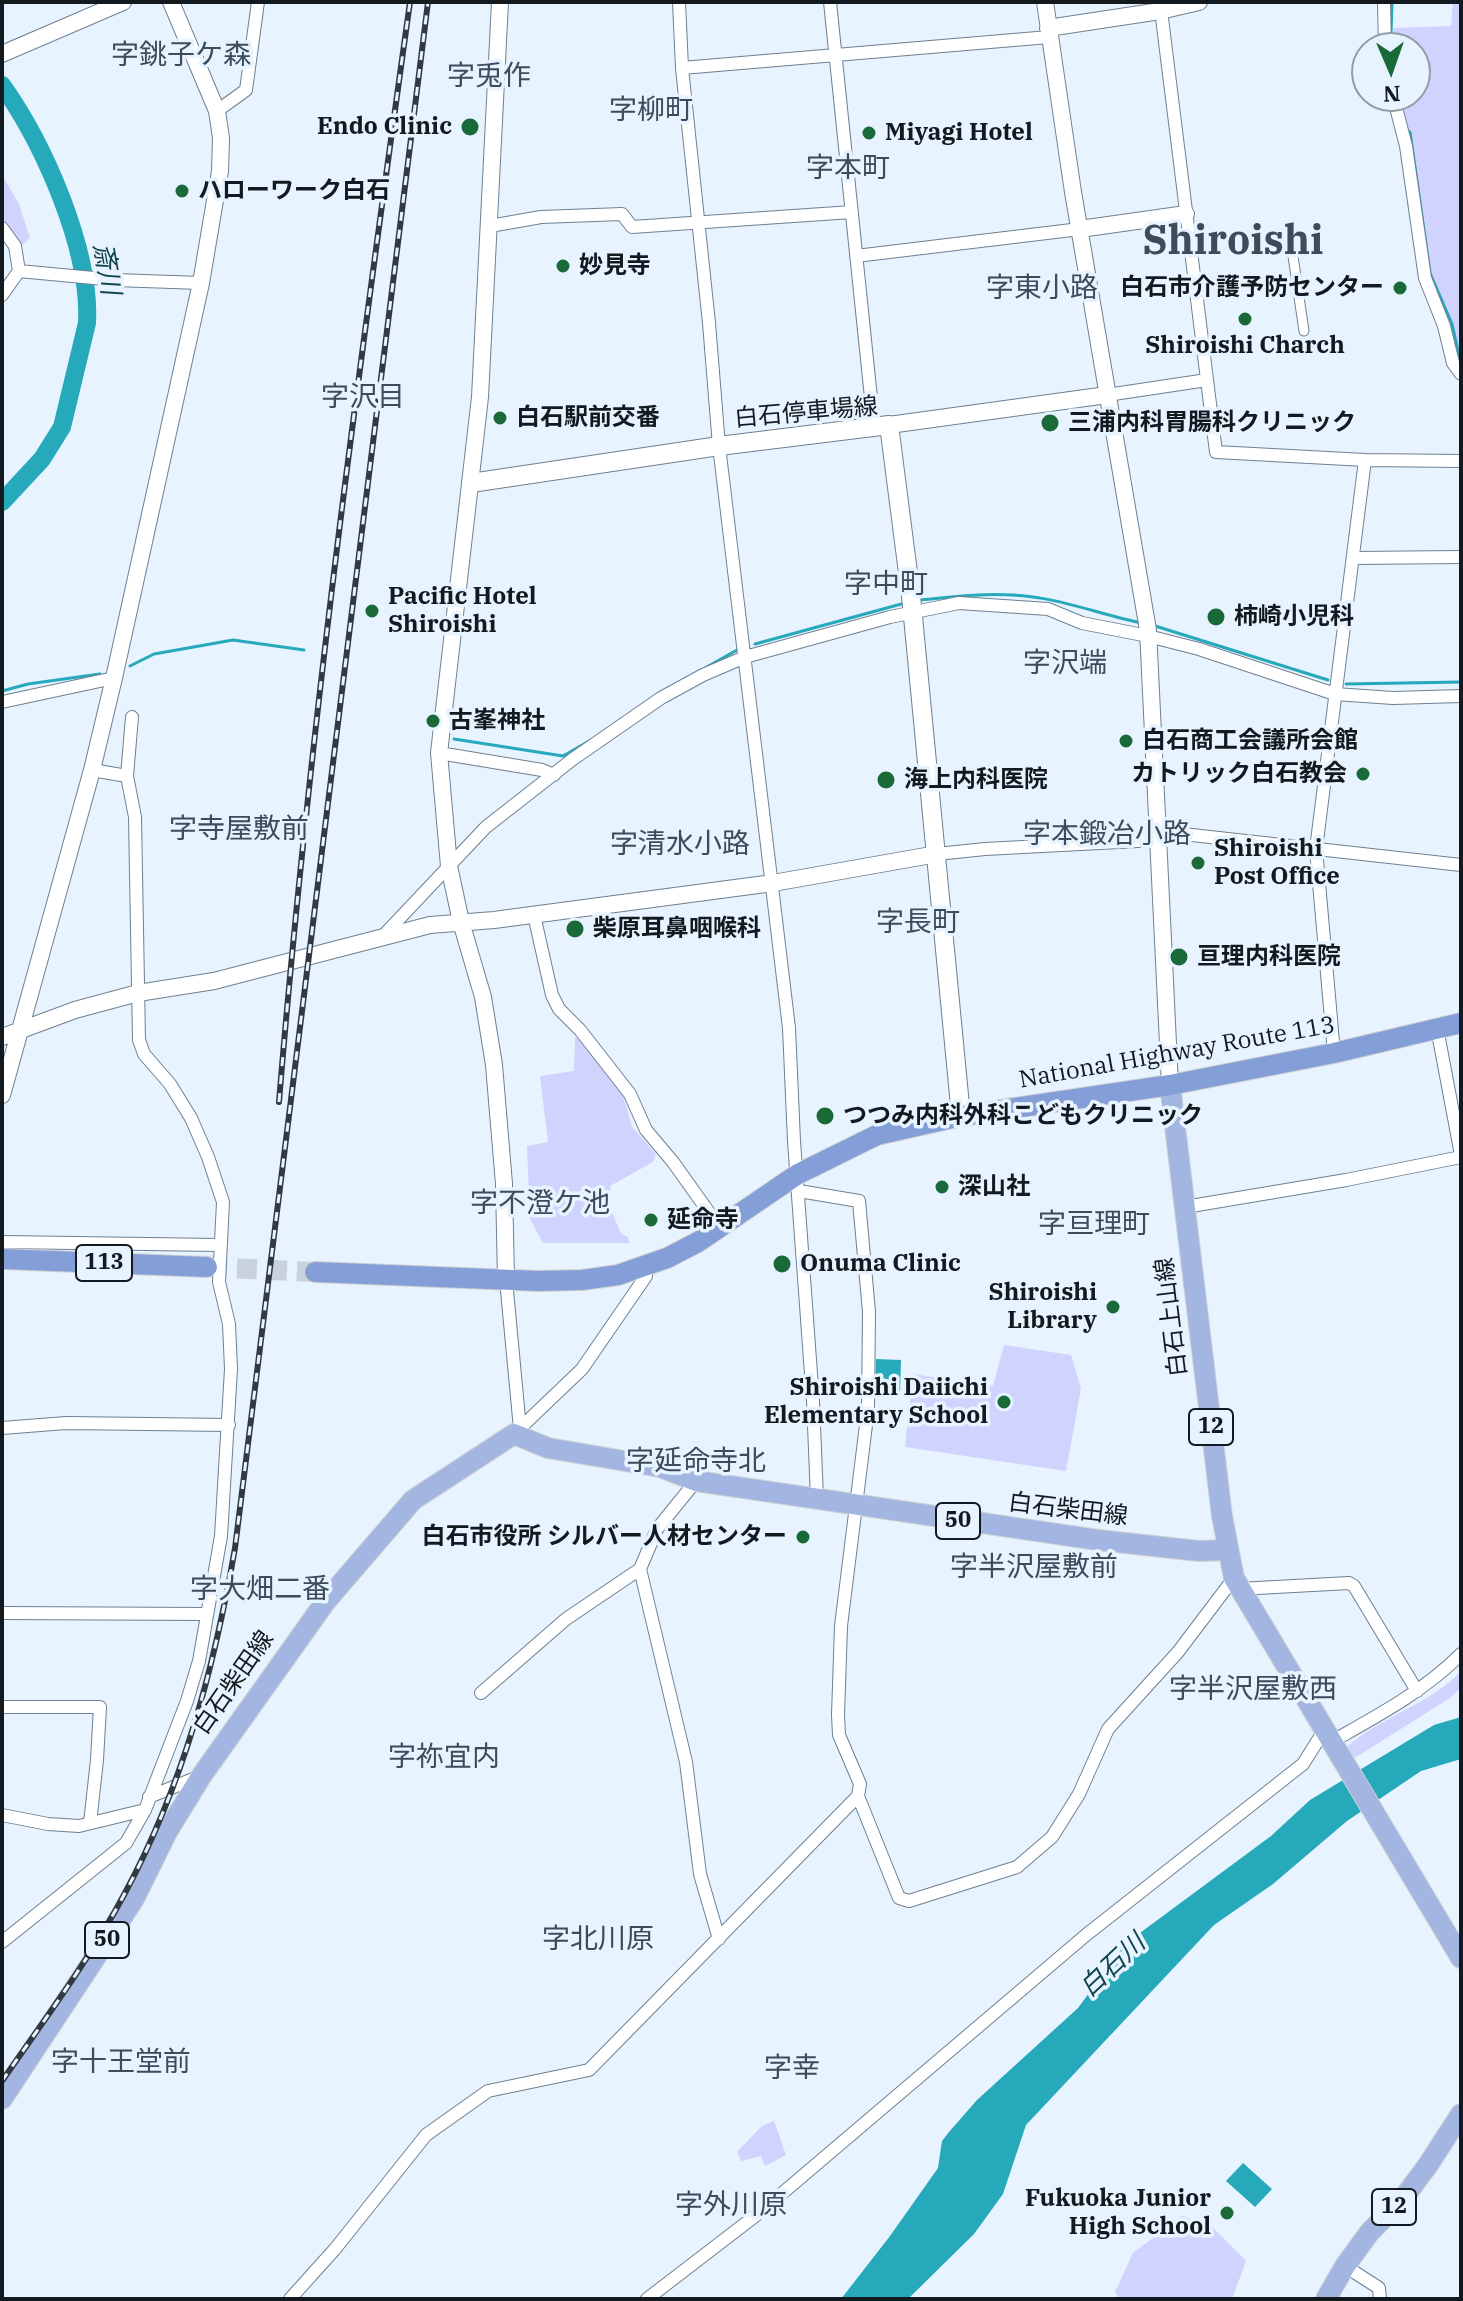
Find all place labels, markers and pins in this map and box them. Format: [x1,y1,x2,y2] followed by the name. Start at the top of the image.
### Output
[317,113,452,141] place label: Endo Clinic
[459,116,481,138] marker: Endo Clinic
[885,119,1033,147] place label: Miyagi Hotel
[860,124,878,142] marker: Miyagi Hotel
[198,177,390,205] place label: ハローワーク白石
[173,182,191,200] marker: ハローワーク白石
[579,252,651,280] place label: 妙見寺
[554,257,572,275] marker: 妙見寺
[1120,274,1384,302] place label: 白石市介護予防センター
[1391,279,1409,297] marker: 白石市介護予防センター
[1236,310,1254,328] marker: Shiroishi Charch
[1145,332,1345,360] place label: Shiroishi Charch
[516,404,660,432] place label: 白石駅前交番
[491,409,509,427] marker: 白石駅前交番
[1068,409,1356,437] place label: 三浦内科胃腸科クリニック
[1039,412,1061,434] marker: 三浦内科胃腸科クリニック
[388,583,537,639] place label: Pacific Hotel Shiroishi
[363,602,381,620] marker: Pacific Hotel Shiroishi
[1234,603,1354,631] place label: 柿崎小児科
[1205,606,1227,628] marker: 柿崎小児科
[449,707,545,735] place label: 古峯神社
[424,712,442,730] marker: 古峯神社
[1142,727,1358,755] place label: 白石商工会議所会館
[1117,732,1135,750] marker: 白石商工会議所会館
[1131,760,1347,788] place label: カトリック白石教会
[1354,765,1372,783] marker: カトリック白石教会
[904,766,1048,794] place label: 海上内科医院
[875,769,897,791] marker: 海上内科医院
[1214,835,1340,891] place label: Shiroishi Post Office
[1189,854,1207,872] marker: Shiroishi Post Office
[593,915,761,943] place label: 柴原耳鼻咽喉科
[564,918,586,940] marker: 柴原耳鼻咽喉科
[1197,943,1341,971] place label: 亘理内科医院
[1168,946,1190,968] marker: 亘理内科医院
[843,1102,1203,1130] place label: つつみ内科外科こどもクリニック
[814,1105,836,1127] marker: つつみ内科外科こどもクリニック
[958,1173,1030,1201] place label: 深山社
[933,1178,951,1196] marker: 深山社
[667,1206,739,1234] place label: 延命寺
[642,1211,660,1229] marker: 延命寺
[800,1250,961,1278] place label: Onuma Clinic
[771,1253,793,1275] marker: Onuma Clinic
[989,1279,1097,1335] place label: Shiroishi Library
[1104,1298,1122,1316] marker: Shiroishi Library
[764,1374,988,1430] place label: Shiroishi Daiichi Elementary School
[995,1393,1013,1411] marker: Shiroishi Daiichi Elementary School
[421,1523,787,1551] place label: 白石市役所 シルバー人材センター
[794,1528,812,1546] marker: 白石市役所 シルバー人材センター
[1025,2185,1211,2241] place label: Fukuoka Junior High School
[1218,2204,1236,2222] marker: Fukuoka Junior High School

